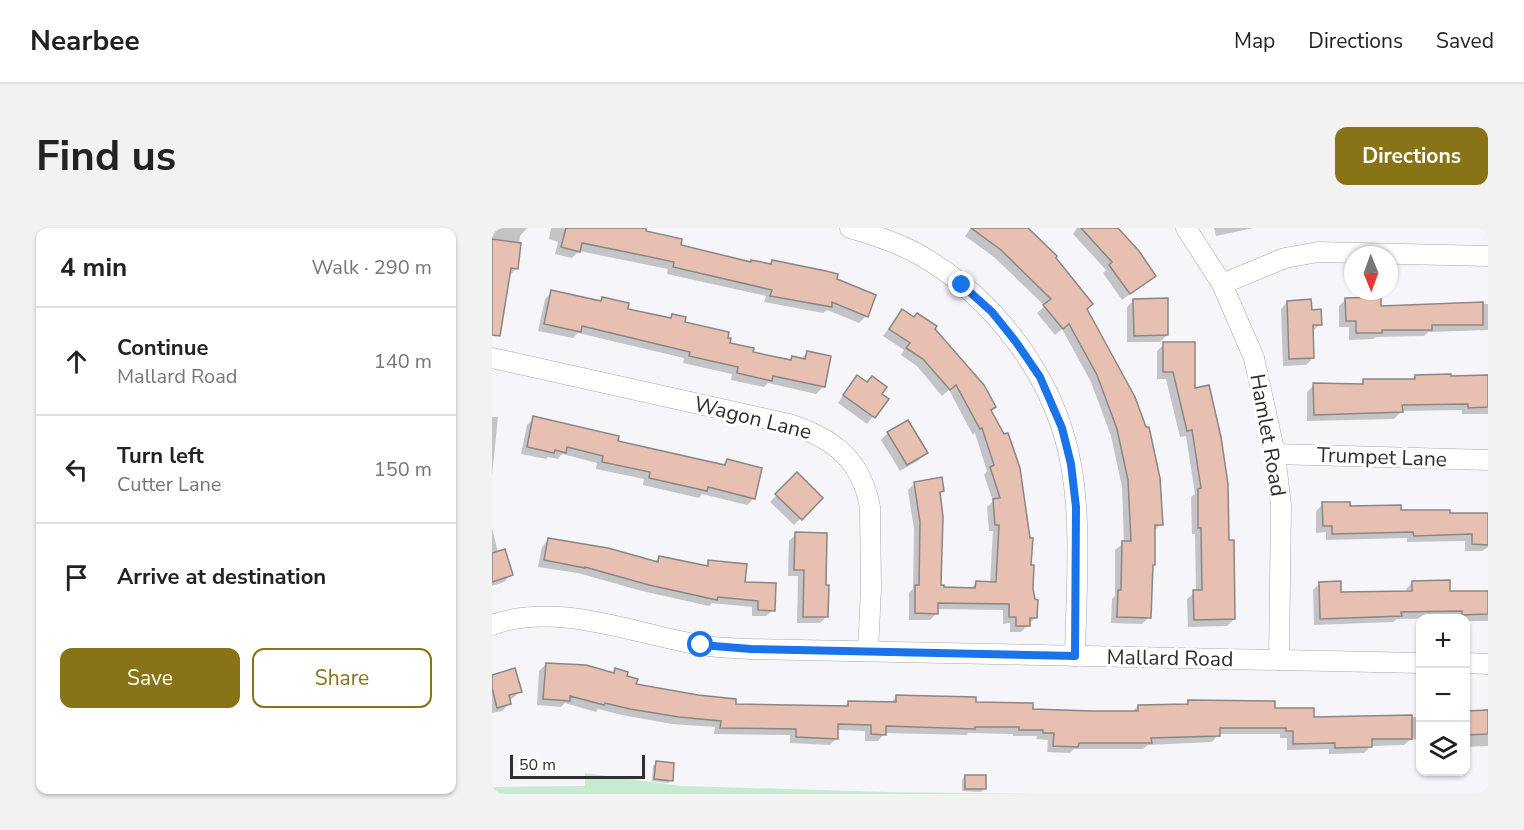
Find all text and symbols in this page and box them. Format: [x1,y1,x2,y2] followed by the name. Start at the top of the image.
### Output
[30,22,140,60] text: Nearbee
[1234,27,1275,55] text: Map
[1308,27,1403,55] text: Directions
[1436,27,1494,55] text: Saved
[1335,127,1488,185] button: Directions
[36,128,176,185] text: Find us
[1344,246,1398,300] north arrow
[60,250,127,285] text: 4 min
[312,254,432,281] text: Walk · 290 m
[948,271,974,297] route end
[117,333,208,363] text: Continue
[60,345,93,378] icon: ahead
[374,348,432,375] text: 140 m
[117,363,238,390] text: Mallard Road
[1243,372,1293,498] street label: Hamlet Road
[691,390,815,446] street label: Wagon Lane
[117,441,204,471] text: Turn left
[1316,441,1448,473] street label: Trumpet Lane
[60,453,93,486] icon: left
[374,456,432,483] text: 150 m
[117,471,222,498] text: Cutter Lane
[60,561,93,594] icon: arrive
[117,562,326,592] text: Arrive at destination
[1416,614,1470,776] map controls
[1416,614,1470,668] button: +
[687,631,713,657] route start
[1106,643,1234,673] street label: Mallard Road
[60,648,240,708] button: Save
[252,648,432,708] button: Share
[1416,668,1470,722] button: −
[1416,722,1470,776] button: layers
[510,752,645,780] scale bar
[519,754,556,776] text: 50 m

